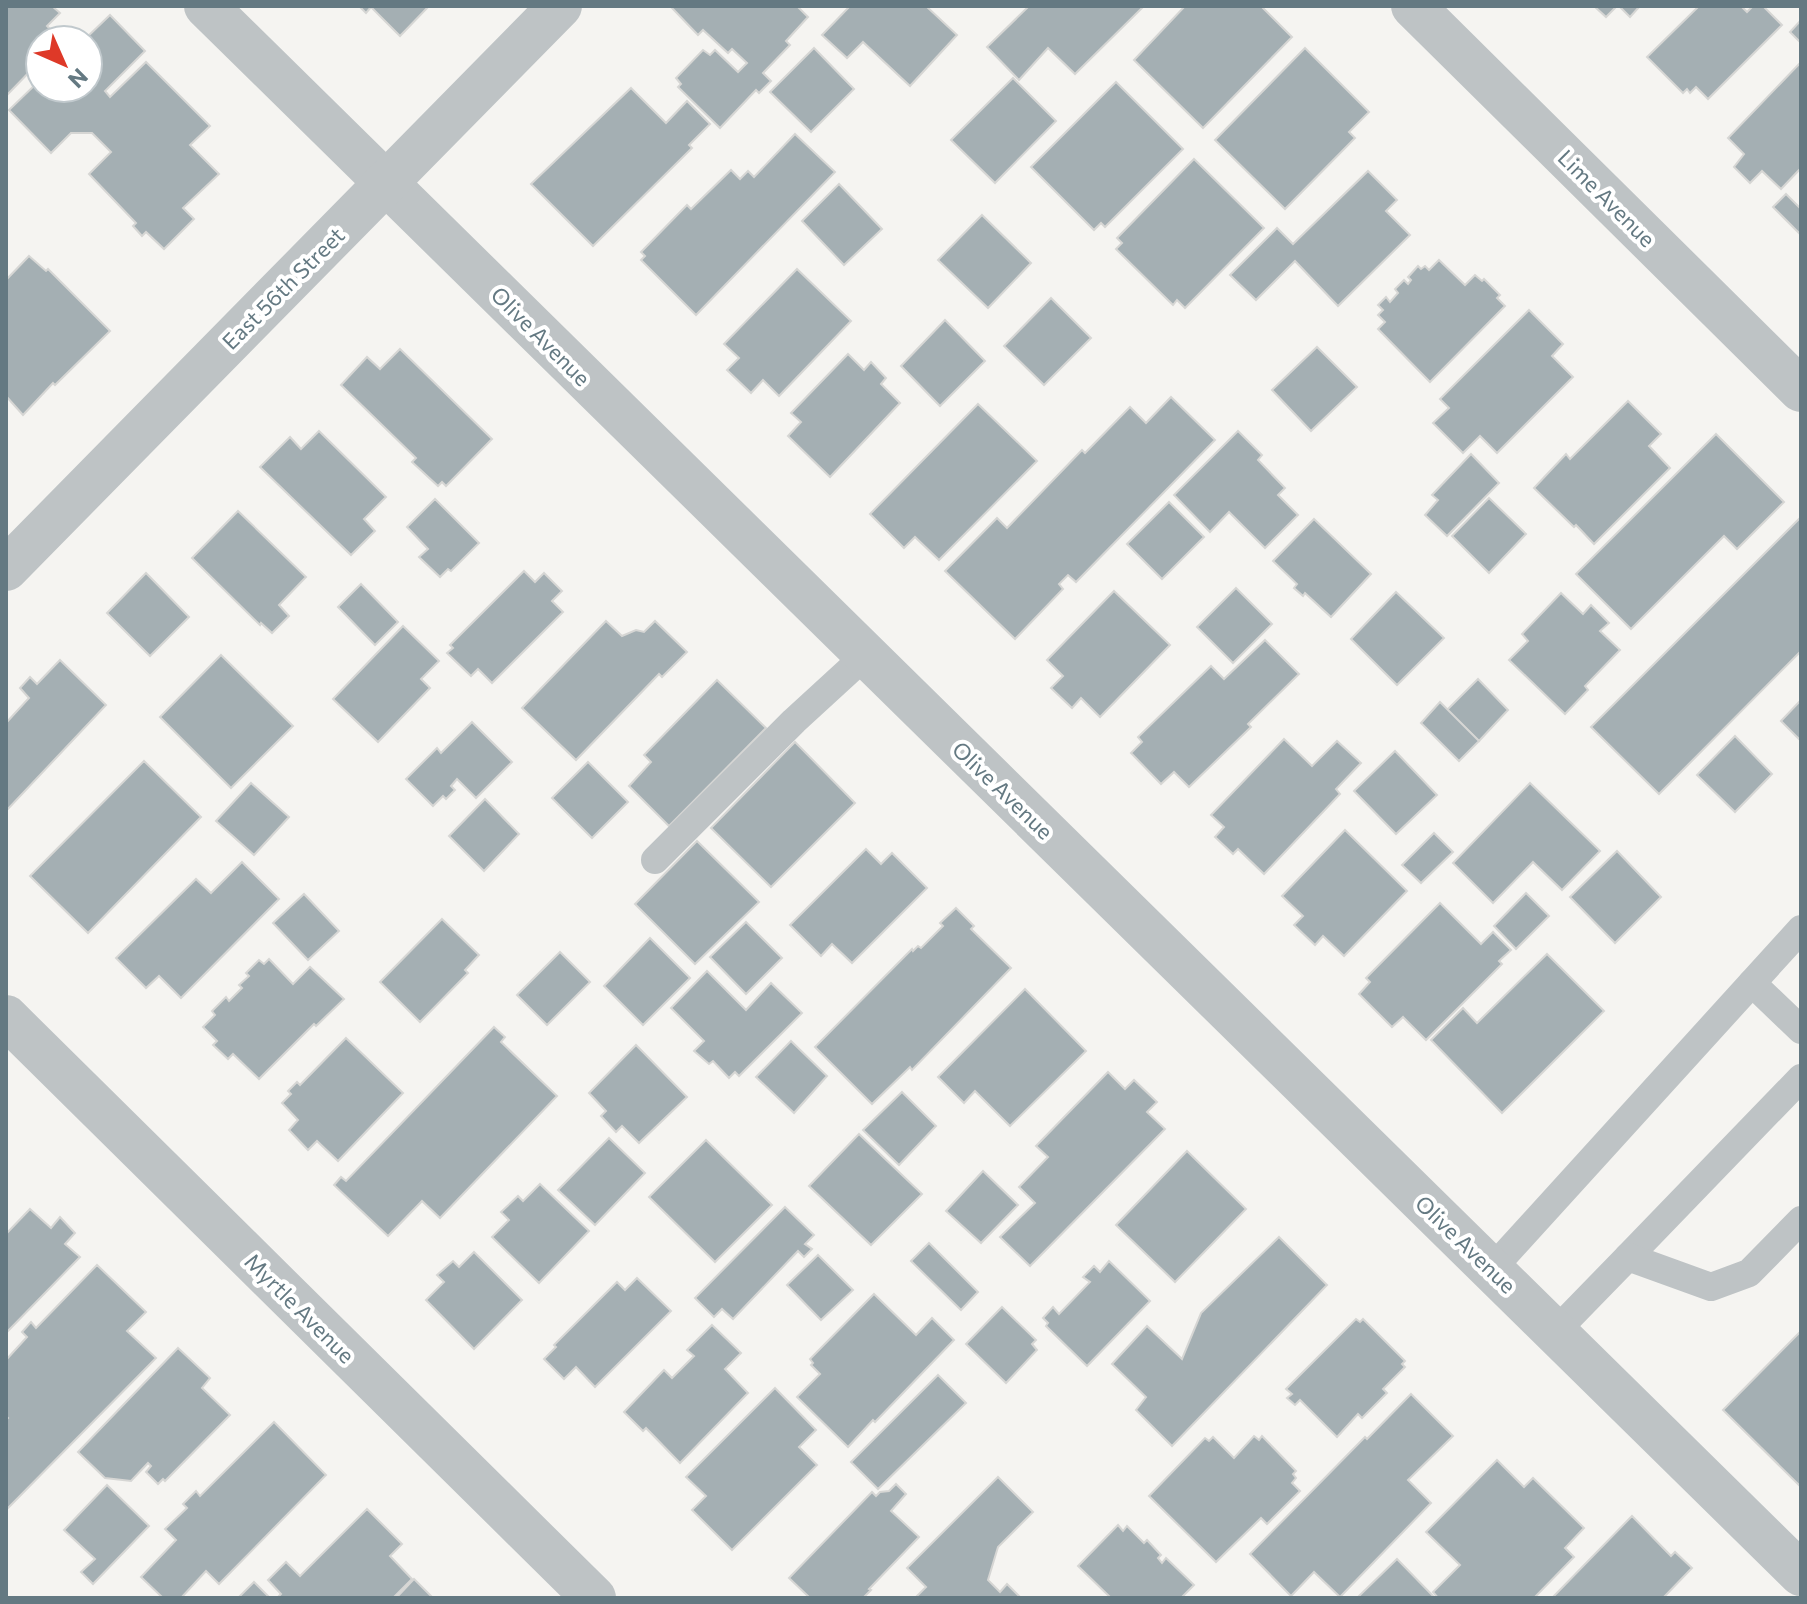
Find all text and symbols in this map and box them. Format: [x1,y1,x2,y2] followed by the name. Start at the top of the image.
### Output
[24,24,104,104] north arrow
[63,63,94,94] text: N
[1553,144,1661,252] street label: Lime Avenue
[216,221,350,355] street label: East 56th Street
[486,281,596,391] street label: Olive Avenue
[947,735,1059,845] street label: Olive Avenue
[1410,1189,1522,1299] street label: Olive Avenue
[239,1247,361,1369] street label: Myrtle Avenue

